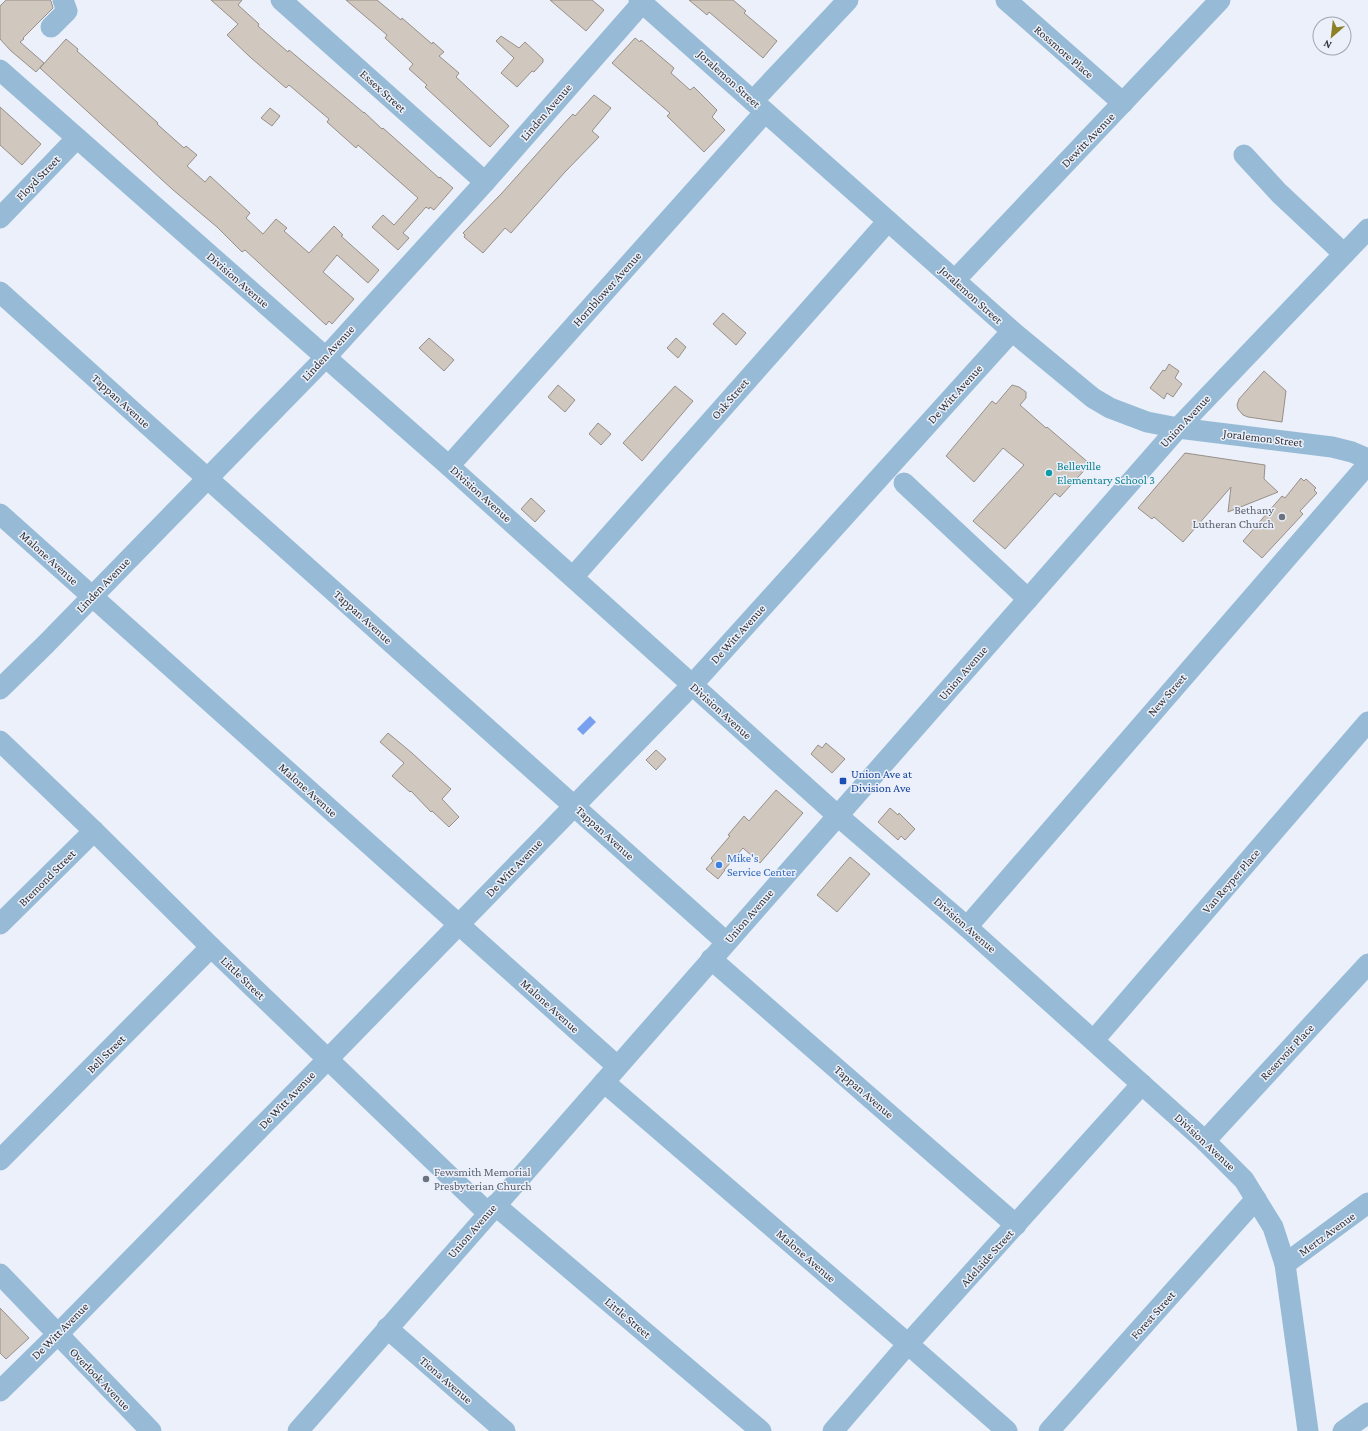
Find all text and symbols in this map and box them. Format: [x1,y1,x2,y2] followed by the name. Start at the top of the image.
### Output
[1312,16,1352,56] north arrow
[1032,22,1096,82] street label: Rossmore Place
[1321,38,1333,52] text: N
[694,46,764,112] street label: Joralemon Street
[357,67,410,116] street label: Essex Street
[517,81,575,143] street label: Linden Avenue
[1058,110,1118,170] street label: Dewitt Avenue
[13,152,64,203] street label: Floyd Street
[204,249,272,311] street label: Division Avenue
[570,249,644,329] street label: Hornblower Avenue
[936,262,1006,328] street label: Joralemon Street
[299,322,357,384] street label: Linden Avenue
[925,361,985,427] street label: De Witt Avenue
[89,371,153,431] street label: Tappan Avenue
[708,375,752,422] street label: Oak Street
[1157,392,1213,450] street label: Union Avenue
[1221,426,1305,450] street label: Joralemon Street
[1057,459,1155,487] place label: Belleville Elementary School 3
[447,463,515,525] street label: Division Avenue
[1044,468,1054,478] marker: Belleville Elementary School 3
[1192,503,1275,531] place label: Bethany Lutheran Church
[1277,512,1287,522] marker: Bethany Lutheran Church
[17,528,81,588] street label: Malone Avenue
[73,555,133,615] street label: Linden Avenue
[331,587,395,647] street label: Tappan Avenue
[708,601,768,667] street label: De Witt Avenue
[936,643,990,703] street label: Union Avenue
[1145,670,1190,719] street label: New Street
[687,680,755,742] street label: Division Avenue
[276,760,340,820] street label: Malone Avenue
[851,767,913,795] place label: Union Ave at Division Ave
[838,776,848,786] marker: Union Ave at Division Ave
[573,803,637,863] street label: Tappan Avenue
[483,836,545,900] street label: De Witt Avenue
[16,846,79,909] street label: Bremond Street
[1199,846,1263,916] street label: Van Reyper Place
[727,851,796,879] place label: Mike's Service Center
[714,860,724,870] marker: Mike's Service Center
[722,886,776,946] street label: Union Avenue
[931,894,999,956] street label: Division Avenue
[218,954,269,1003] street label: Little Street
[518,976,582,1036] street label: Malone Avenue
[1257,1021,1317,1083] street label: Reservoir Place
[84,1031,129,1076] street label: Bell Street
[832,1062,896,1122] street label: Tappan Avenue
[256,1068,318,1132] street label: De Witt Avenue
[1172,1110,1238,1174] street label: Division Avenue
[434,1165,532,1193] place label: Fewsmith Memorial Presbyterian Church
[421,1174,431,1184] marker: Fewsmith Memorial Presbyterian Church
[445,1201,499,1261] street label: Union Avenue
[1296,1209,1358,1259] street label: Mertz Avenue
[774,1226,838,1286] street label: Malone Avenue
[958,1226,1017,1290] street label: Adelaide Street
[1128,1287,1179,1342] street label: Forest Street
[602,1295,655,1342] street label: Little Street
[29,1300,91,1362] street label: De Witt Avenue
[67,1345,133,1413] street label: Overlook Avenue
[417,1353,475,1407] street label: Tiona Avenue

